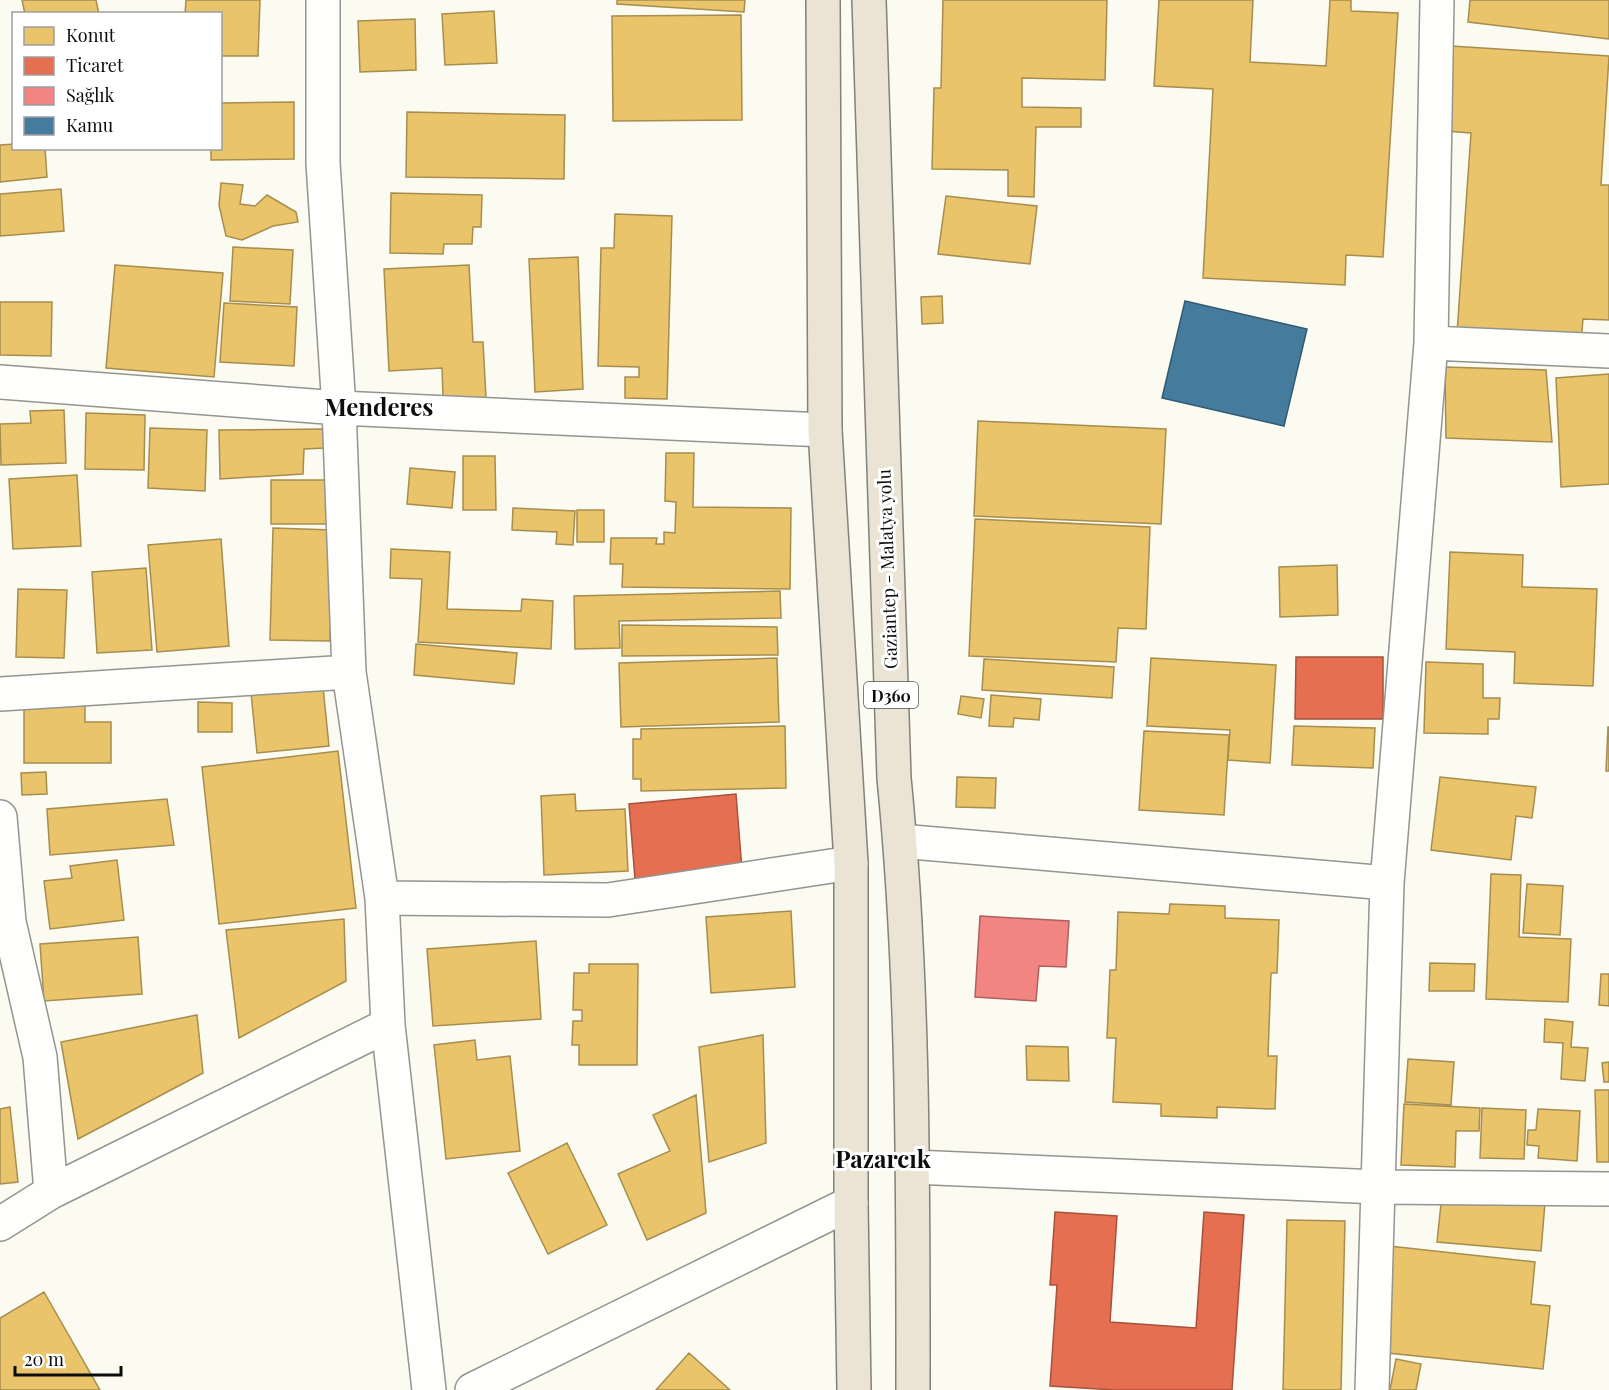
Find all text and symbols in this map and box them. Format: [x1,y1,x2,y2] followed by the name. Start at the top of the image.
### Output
[12,12,222,150] legend
[66,23,116,47] text: Konut
[66,53,124,77] text: Ticaret
[66,83,115,107] text: Sağlık
[66,113,114,137] text: Kamu
[325,390,433,422] district label: Menderes
[871,468,902,669] street label: Gaziantep - Malatya yolu
[864,682,918,708] road number: D360
[835,1142,932,1174] district label: Pazarcık
[15,1339,122,1377] scale bar
[24,1347,64,1371] text: 20 m

